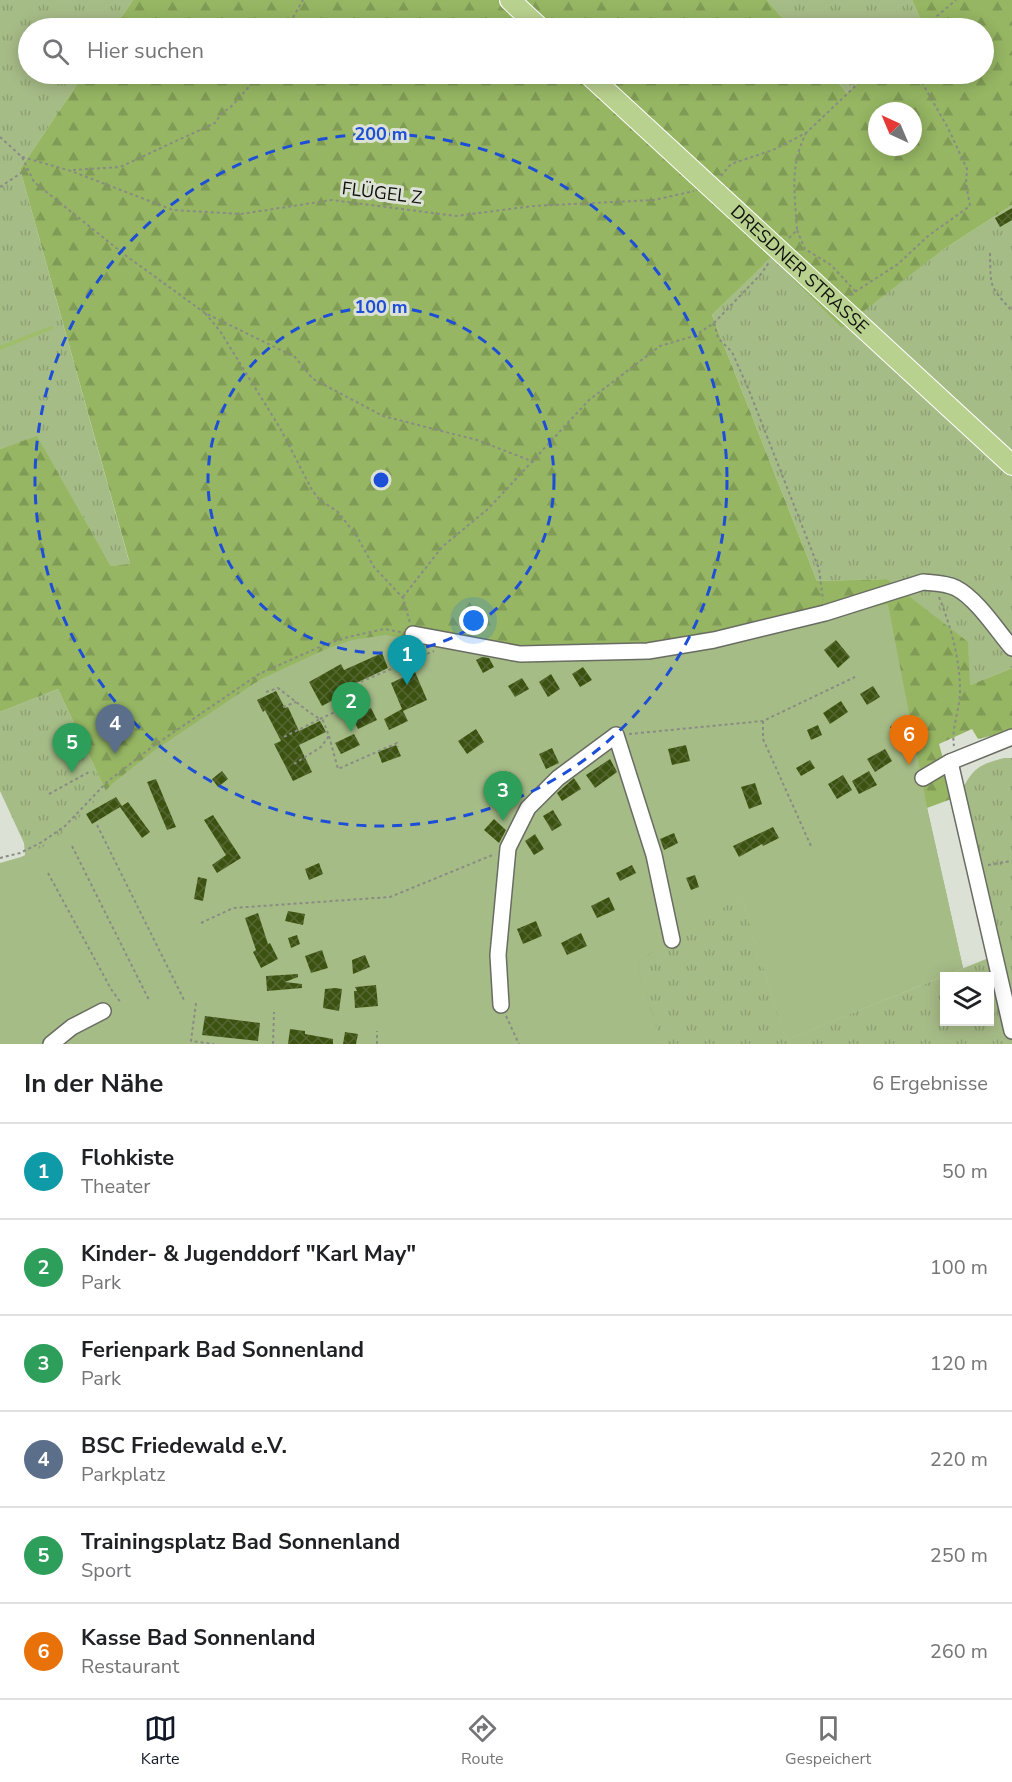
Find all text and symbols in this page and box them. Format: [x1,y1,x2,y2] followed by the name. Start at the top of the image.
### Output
[18,18,994,84] search box
[39,35,72,68] icon: search
[87,36,204,66] text: Hier suchen
[868,102,922,156] north arrow
[354,122,408,146] text: 200 m
[340,176,424,210] street label: FLÜGEL Z
[725,199,874,339] street label: DRESDNER STRASSE
[354,295,408,319] text: 100 m
[371,470,391,490] centre of rings
[459,606,488,635] your location
[388,636,426,685] pin: 1
[332,682,370,732] pin: 2
[96,704,134,754] pin: 4
[890,716,928,765] pin: 6
[52,724,92,773] pin: 5
[484,772,522,821] pin: 3
[940,972,994,1026] map controls
[940,972,994,1026] button: layers
[24,1066,163,1101] text: In der Nähe
[872,1070,988,1097] text: 6 Ergebnisse
[81,1143,174,1173] text: Flohkiste
[38,1158,50,1185] text: 1
[942,1158,988,1185] text: 50 m
[81,1173,150,1200] text: Theater
[81,1239,416,1269] text: Kinder- & Jugenddorf "Karl May"
[38,1254,50,1281] text: 2
[930,1254,988,1281] text: 100 m
[81,1269,121,1296] text: Park
[81,1335,364,1365] text: Ferienpark Bad Sonnenland
[38,1350,50,1377] text: 3
[930,1350,988,1377] text: 120 m
[81,1365,121,1392] text: Park
[81,1431,287,1461] text: BSC Friedewald e.V.
[38,1446,50,1473] text: 4
[930,1446,988,1473] text: 220 m
[81,1461,165,1488] text: Parkplatz
[81,1527,400,1557] text: Trainingsplatz Bad Sonnenland
[38,1542,50,1569] text: 5
[930,1542,988,1569] text: 250 m
[81,1557,131,1584] text: Sport
[81,1623,316,1653] text: Kasse Bad Sonnenland
[38,1638,50,1665] text: 6
[930,1638,988,1665] text: 260 m
[81,1653,179,1680] text: Restaurant
[141,1712,179,1770] tab: Karte
[461,1712,503,1770] tab: Route
[785,1712,871,1770] tab: Gespeichert

